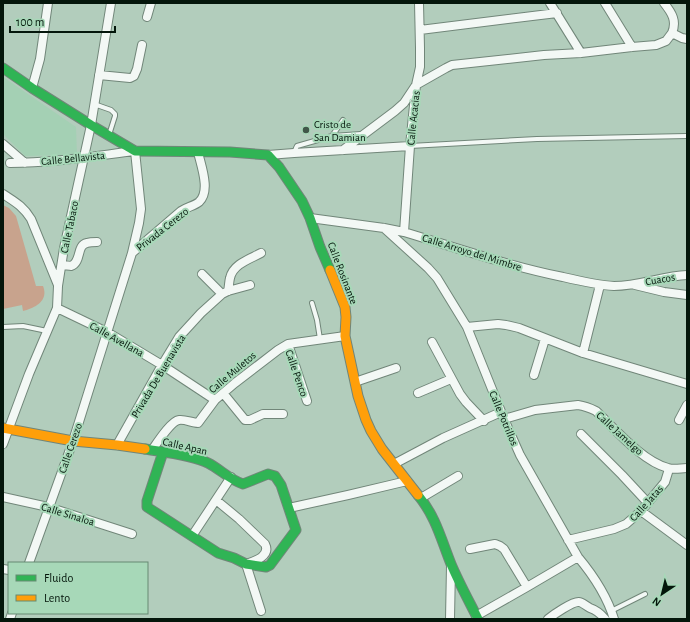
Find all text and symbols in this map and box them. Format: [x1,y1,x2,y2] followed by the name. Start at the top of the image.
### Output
[10,8,115,34] scale bar
[16,16,44,28] text: 100 m
[405,90,422,146] street label: Calle Acacias
[314,119,366,143] place label: Cristo de San Damian
[301,125,311,135] marker: Cristo de San Damian
[40,150,106,167] street label: Calle Bellavista
[59,200,80,254] street label: Calle Tabaco
[134,206,190,253] street label: Privada Cerezo
[421,232,523,273] street label: Calle Arroyo del Mimbre
[326,241,359,306] street label: Calle Rosinante
[644,271,676,288] street label: Cuacos
[88,320,146,359] street label: Calle Avellana
[129,333,188,420] street label: Privada De Buenavista
[283,348,310,398] street label: Calle Penco
[207,350,258,395] street label: Calle Muletos
[487,389,520,447] street label: Calle Potrillos
[594,410,645,457] street label: Calle Jamelgo
[57,422,84,475] street label: Calle Cerezo
[161,436,208,457] street label: Calle Apan
[628,483,665,523] street label: Calle Jatas
[40,501,96,528] street label: Calle Sinaloa
[8,562,148,614] legend
[44,572,73,584] text: Fluido
[642,574,682,614] north arrow
[44,592,70,604] text: Lento
[650,595,663,608] text: N

